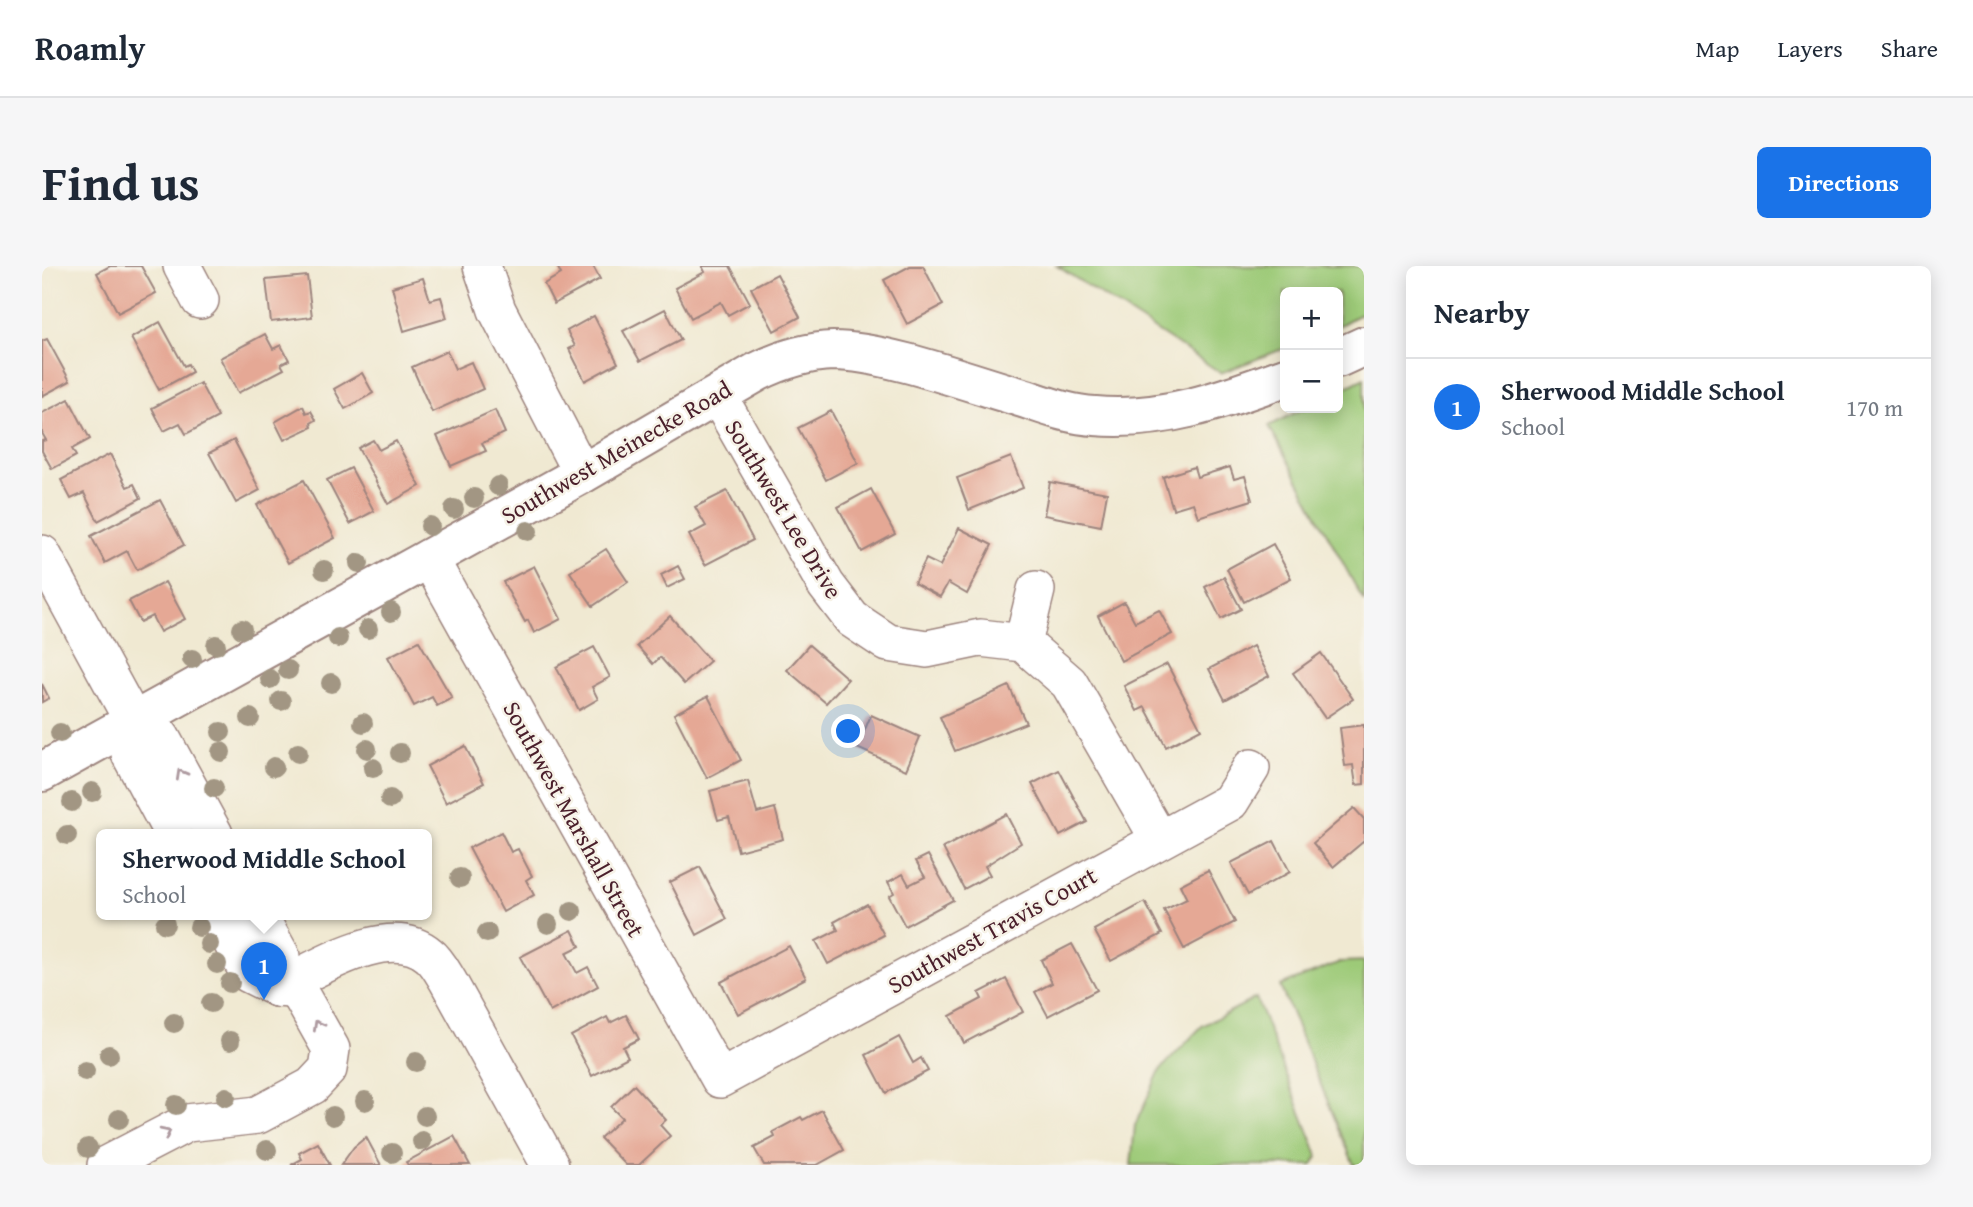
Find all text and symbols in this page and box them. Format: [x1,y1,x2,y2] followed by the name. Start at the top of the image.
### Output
[35,24,145,72] text: Roamly
[1696,31,1739,66] text: Map
[1777,31,1843,66] text: Layers
[1881,31,1938,66] text: Share
[42,146,200,218] text: Find us
[1757,147,1931,218] button: Directions
[1280,287,1343,413] map controls
[1280,287,1343,350] button: +
[1434,290,1530,334] text: Nearby
[1280,350,1343,413] button: −
[494,371,738,532] street label: Southwest Meinecke Road
[1501,371,1785,410] text: Sherwood Middle School
[1451,391,1463,424] text: 1
[1846,391,1903,424] text: 170 m
[1501,410,1565,443] text: School
[717,413,851,605] street label: Southwest Lee Drive
[495,695,654,944] street label: Southwest Marshall Street
[831,714,865,748] your location
[176,769,189,781] one-way arrow
[96,829,432,920] popup
[122,839,406,878] text: Sherwood Middle School
[881,858,1103,1002] street label: Southwest Travis Court
[122,878,186,911] text: School
[241,942,287,1000] pin: 1
[313,1020,326,1032] one-way arrow
[159,1127,171,1141] one-way arrow

